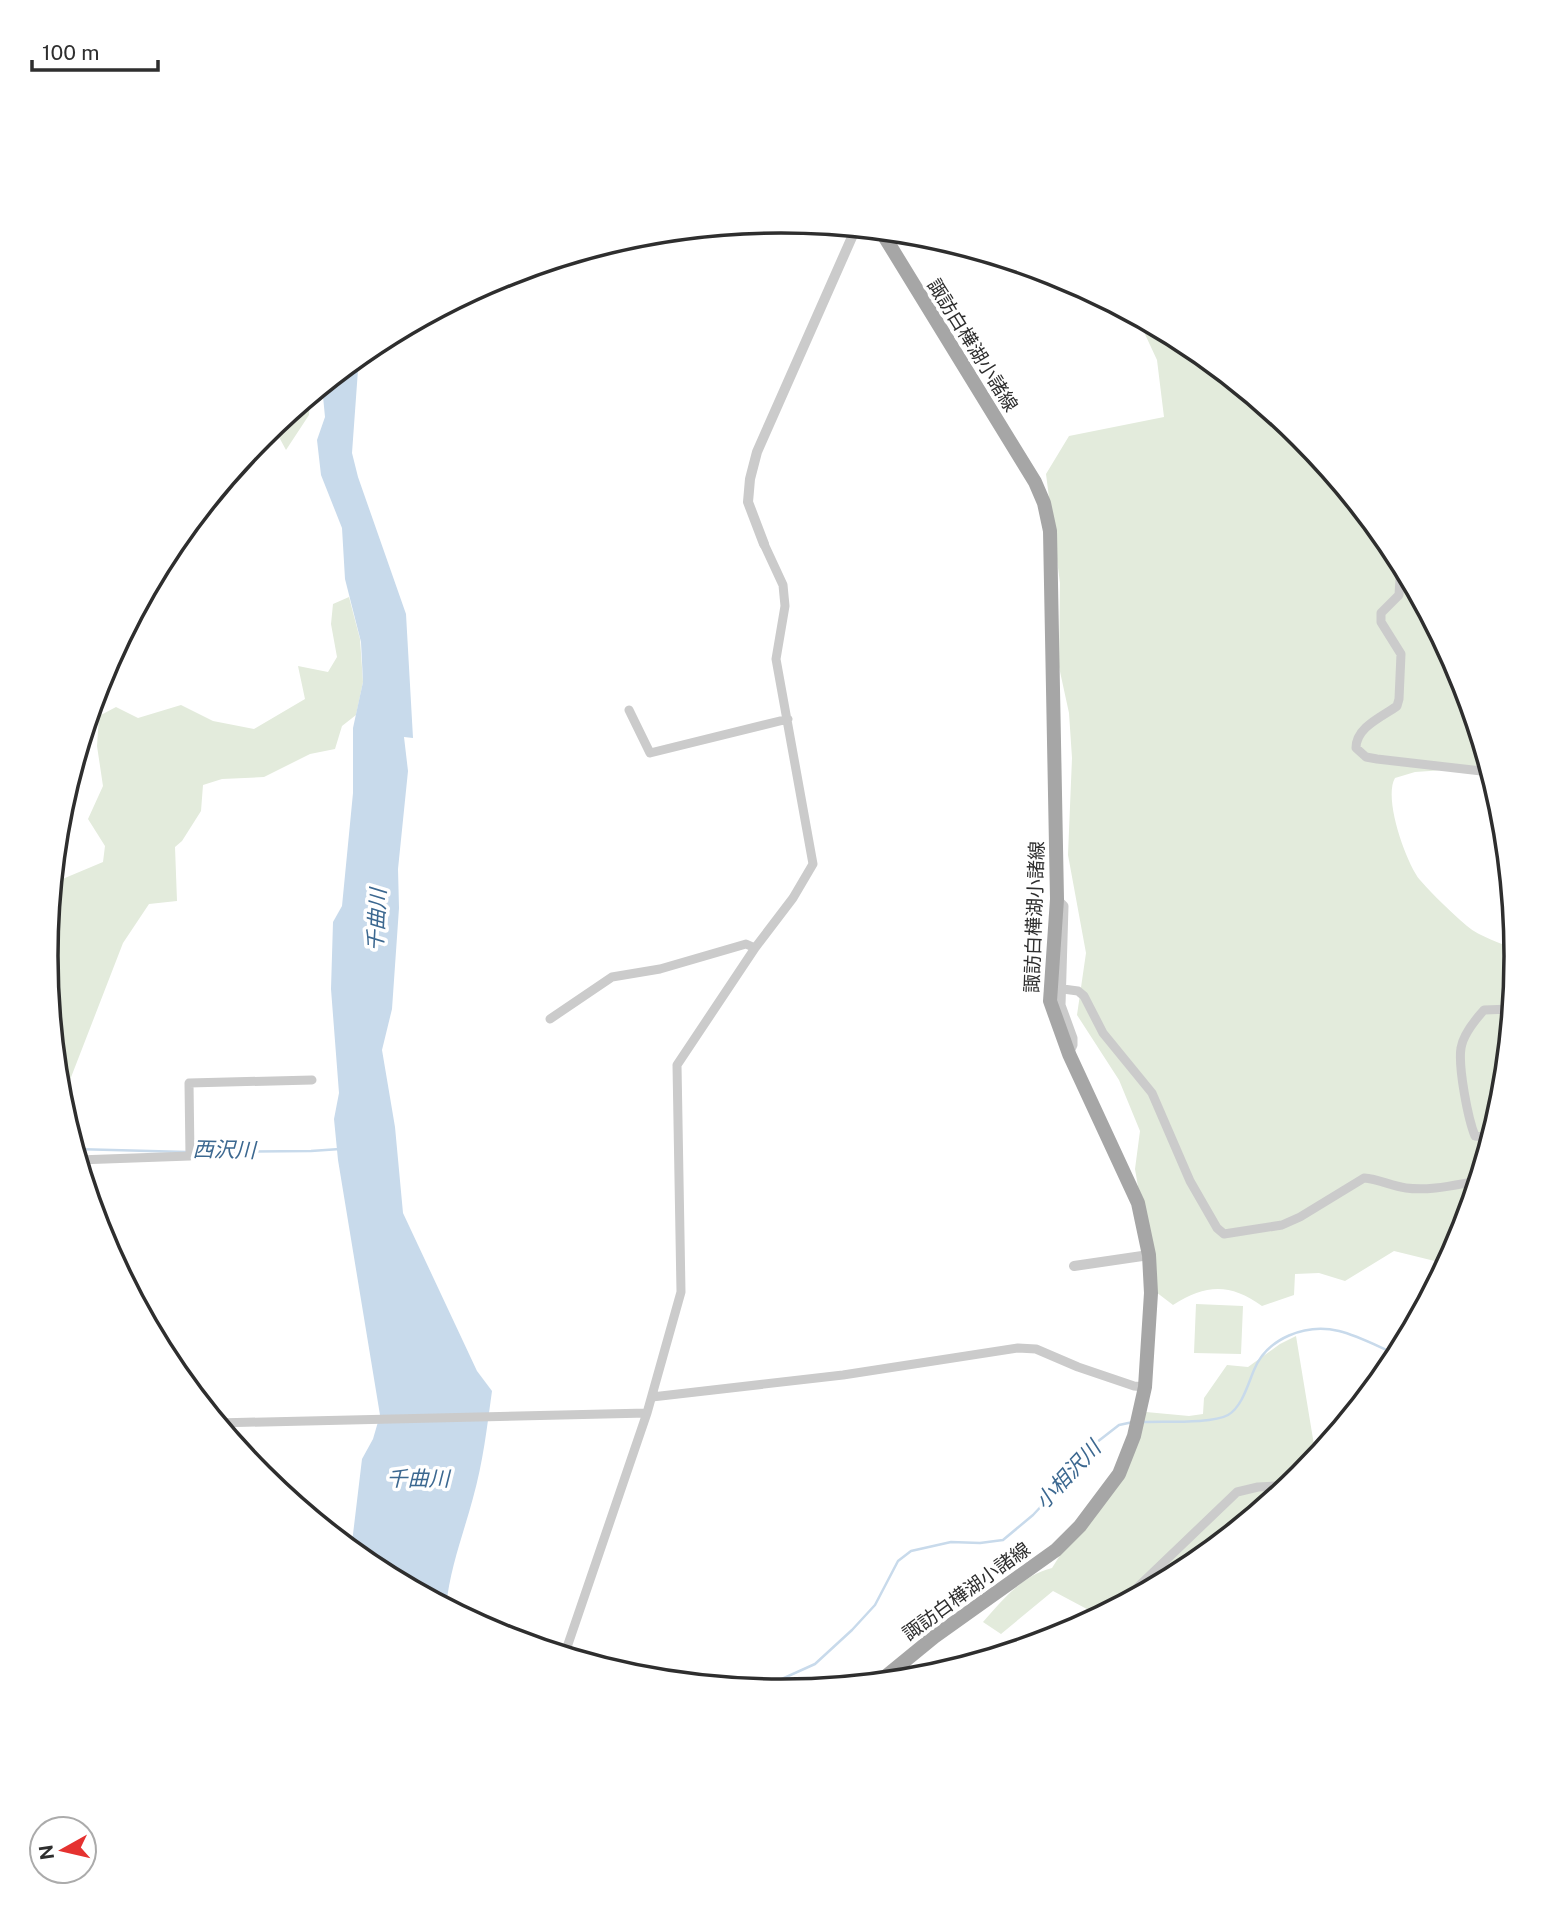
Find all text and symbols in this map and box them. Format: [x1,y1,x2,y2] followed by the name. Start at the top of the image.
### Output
[32,28,158,72] scale bar
[42,40,99,65] text: 100 m
[923,275,1023,415] street label: 諏訪白樺湖小諸線
[1020,841,1048,993] street label: 諏訪白樺湖小諸線
[362,886,391,952] water label: 千曲川
[192,1136,258,1163] water label: 西沢川
[1030,1434,1107,1514] water label: 小相沢川
[387,1466,451,1491] water label: 千曲川
[898,1537,1034,1645] street label: 諏訪白樺湖小諸線
[28,1815,98,1885] north arrow
[34,1843,58,1861] text: N

